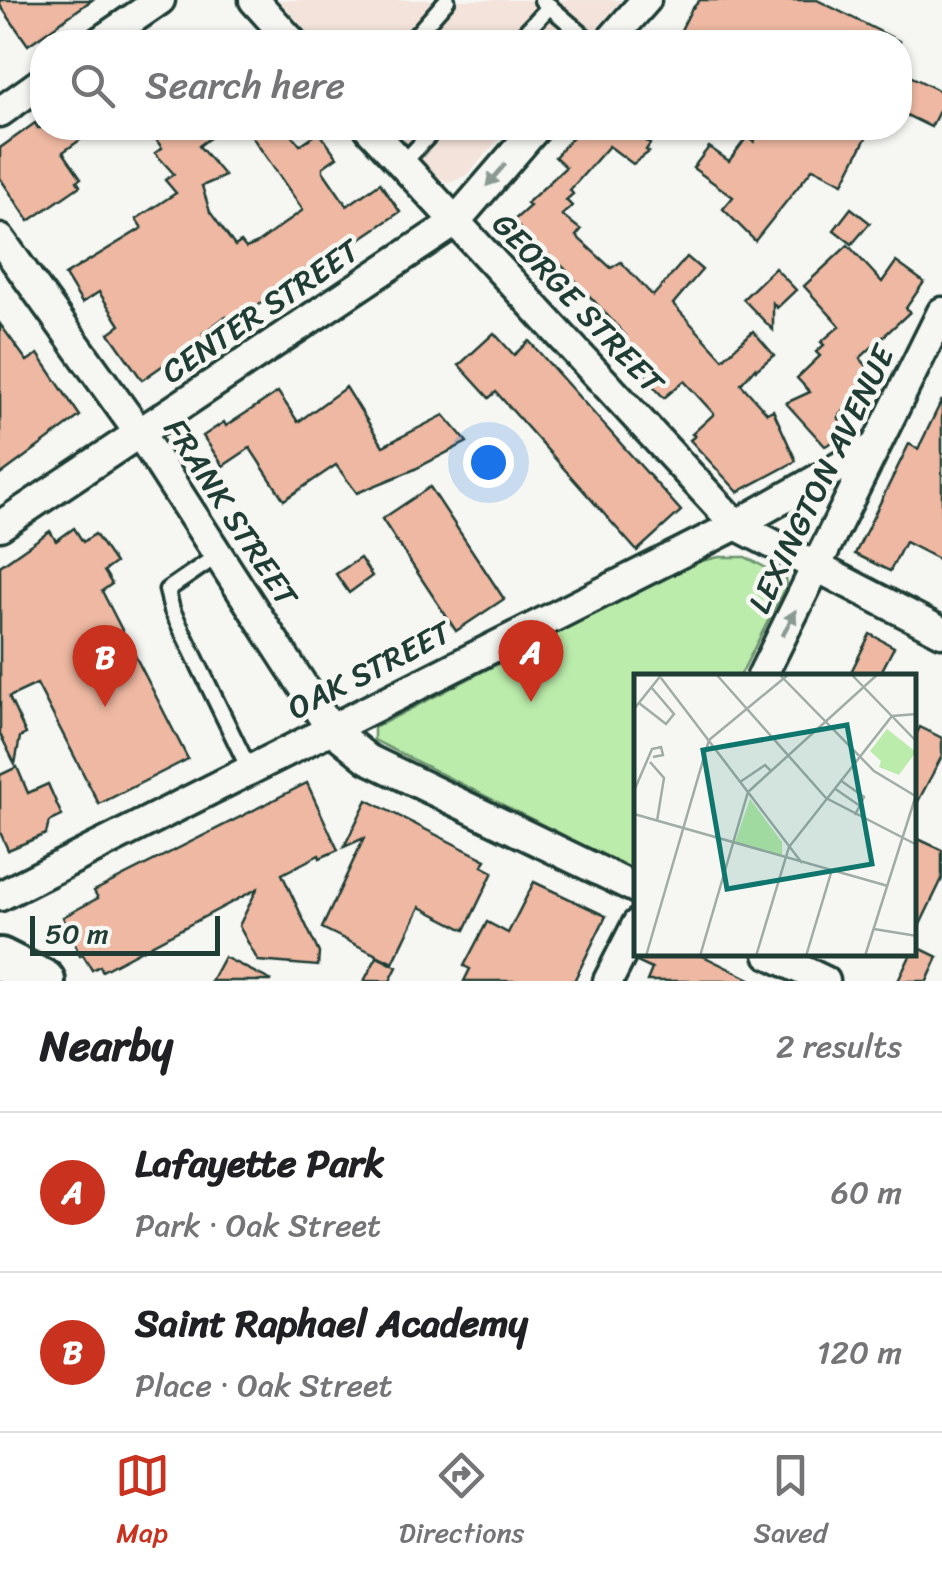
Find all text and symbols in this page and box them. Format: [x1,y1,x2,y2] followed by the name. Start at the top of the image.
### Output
[30,30,912,140] search box
[145,52,345,119] text: Search here
[65,58,120,113] icon: search
[485,162,507,187] one-way arrow
[477,199,680,410] street label: GEORGE STREET
[149,222,373,399] street label: CENTER STREET
[732,333,912,623] street label: LEXINGTON AVENUE
[148,406,314,620] street label: FRANK STREET
[463,437,514,488] your location
[277,604,463,736] street label: OAK STREET
[780,608,797,637] one-way arrow
[498,620,564,702] pin: A
[72,624,138,707] pin: B
[634,674,917,956] inset map
[45,909,109,958] text: 50 m
[30,911,220,956] scale bar
[40,1009,173,1083] text: Nearby
[776,1018,902,1075] text: 2 results
[135,1130,384,1197] text: Lafayette Park
[62,1164,83,1221] text: A
[831,1164,902,1221] text: 60 m
[135,1197,381,1254] text: Park · Oak Street
[135,1290,528,1357] text: Saint Raphael Academy
[62,1324,83,1381] text: B
[817,1324,902,1381] text: 120 m
[135,1357,392,1414] text: Place · Oak Street
[115,1448,170,1557] tab: Map
[399,1448,524,1557] tab: Directions
[754,1448,827,1557] tab: Saved

